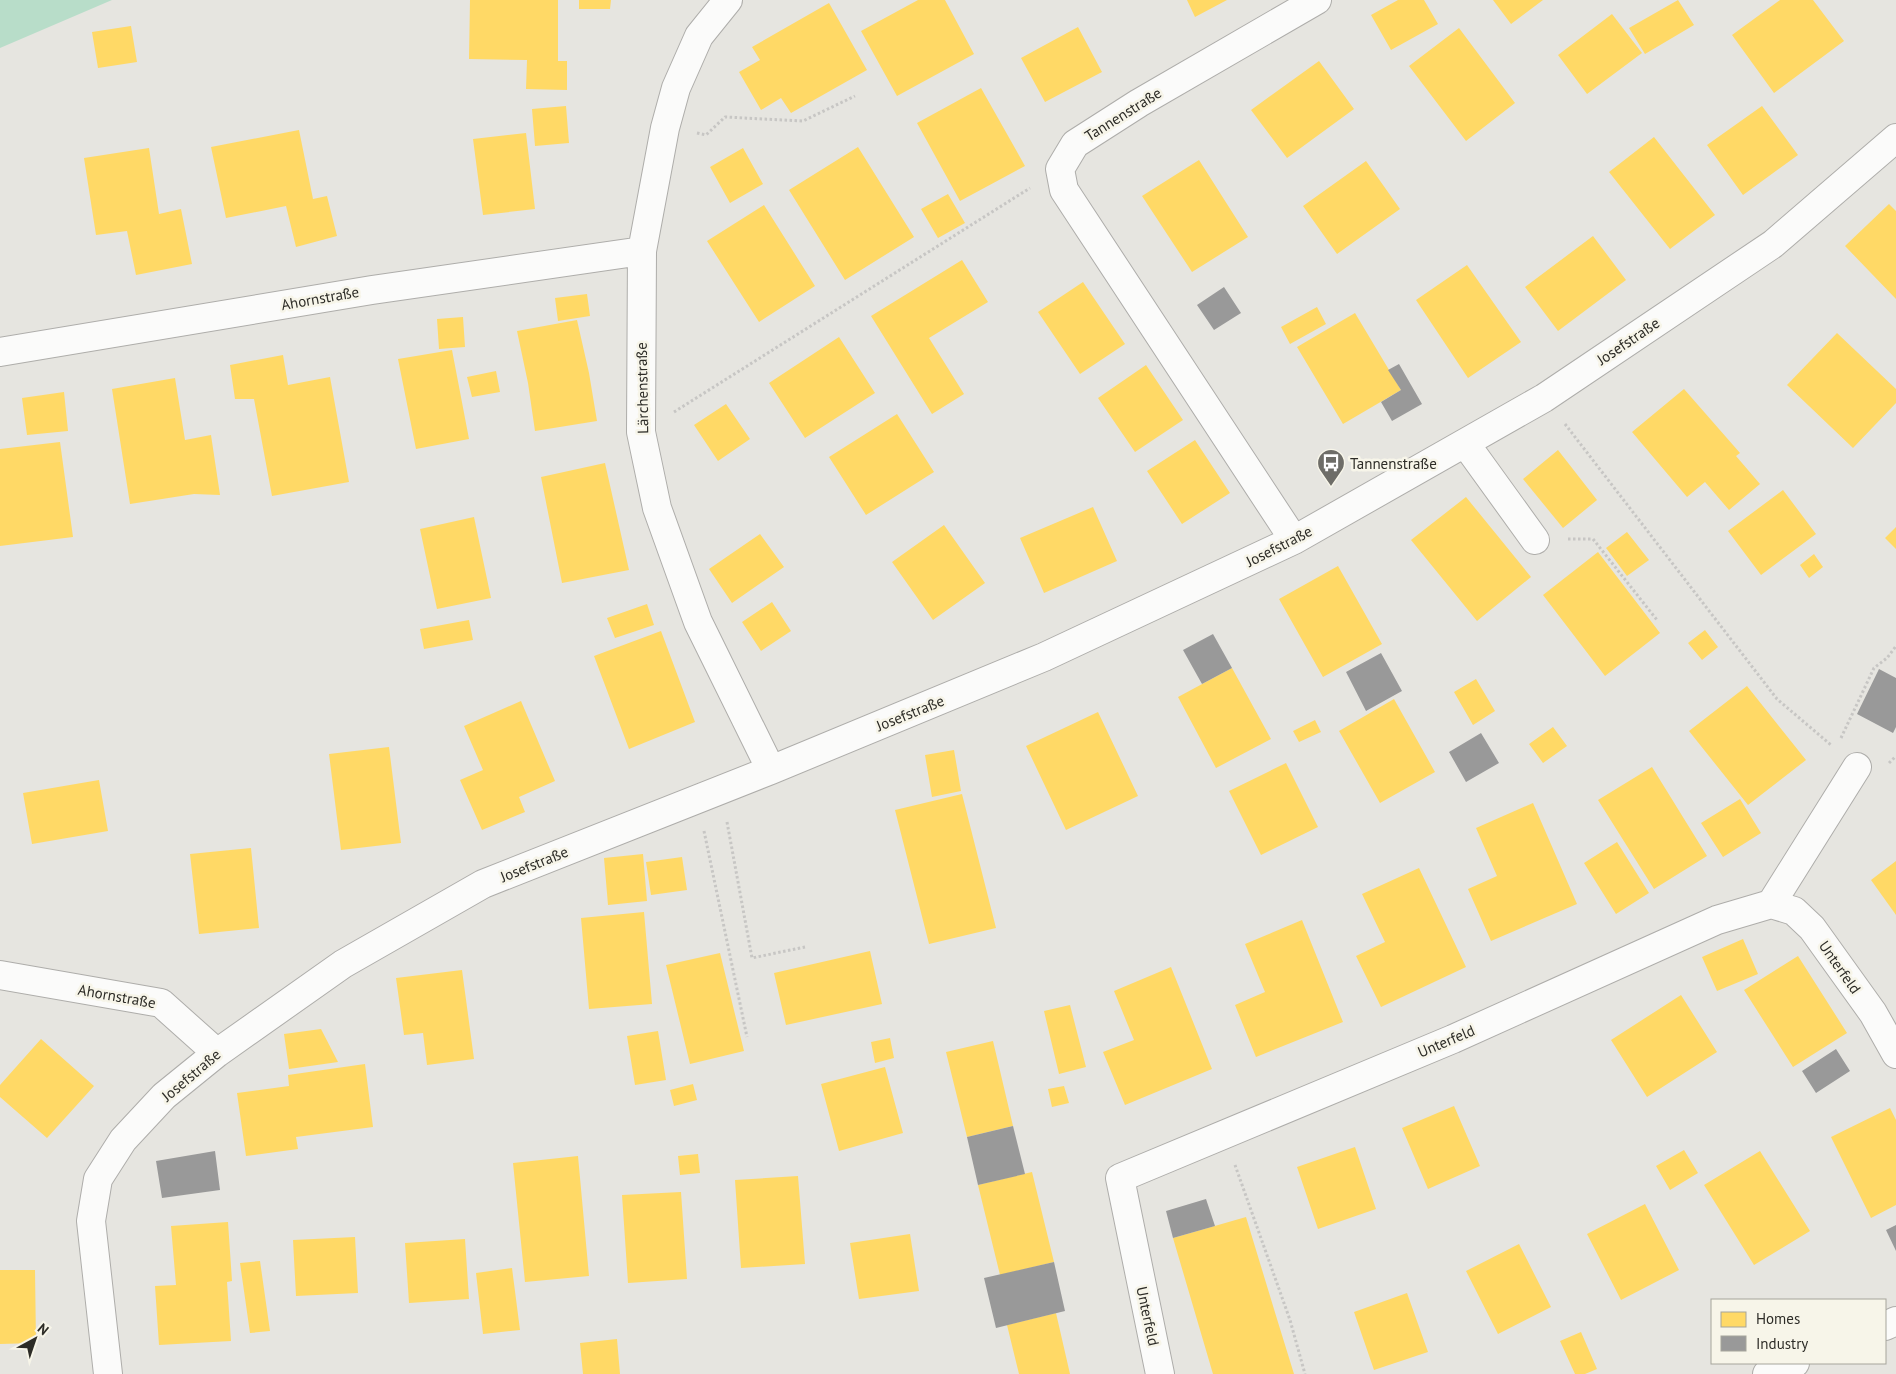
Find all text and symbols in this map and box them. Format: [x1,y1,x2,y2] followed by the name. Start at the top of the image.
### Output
[1081,83,1165,145] street label: Tannenstraße
[280,282,360,314] street label: Ahornstraße
[1592,313,1663,369] street label: Josefstraße
[632,342,652,434] street label: Lärchenstraße
[1316,448,1346,487] bus stop icon: Tannenstraße
[1350,454,1437,473] place label: Tannenstraße
[1242,521,1315,571] street label: Josefstraße
[872,691,947,736] street label: Josefstraße
[496,842,571,887] street label: Josefstraße
[1815,937,1865,997] street label: Unterfeld
[77,980,157,1012] street label: Ahornstraße
[1415,1020,1477,1062] street label: Unterfeld
[157,1045,225,1106] street label: Josefstraße
[1132,1285,1164,1347] street label: Unterfeld
[1711,1299,1886,1364] legend
[1756,1309,1800,1328] text: Homes
[10,1314,60,1364] north arrow
[34,1319,53,1339] text: N
[1756,1334,1808,1353] text: Industry

